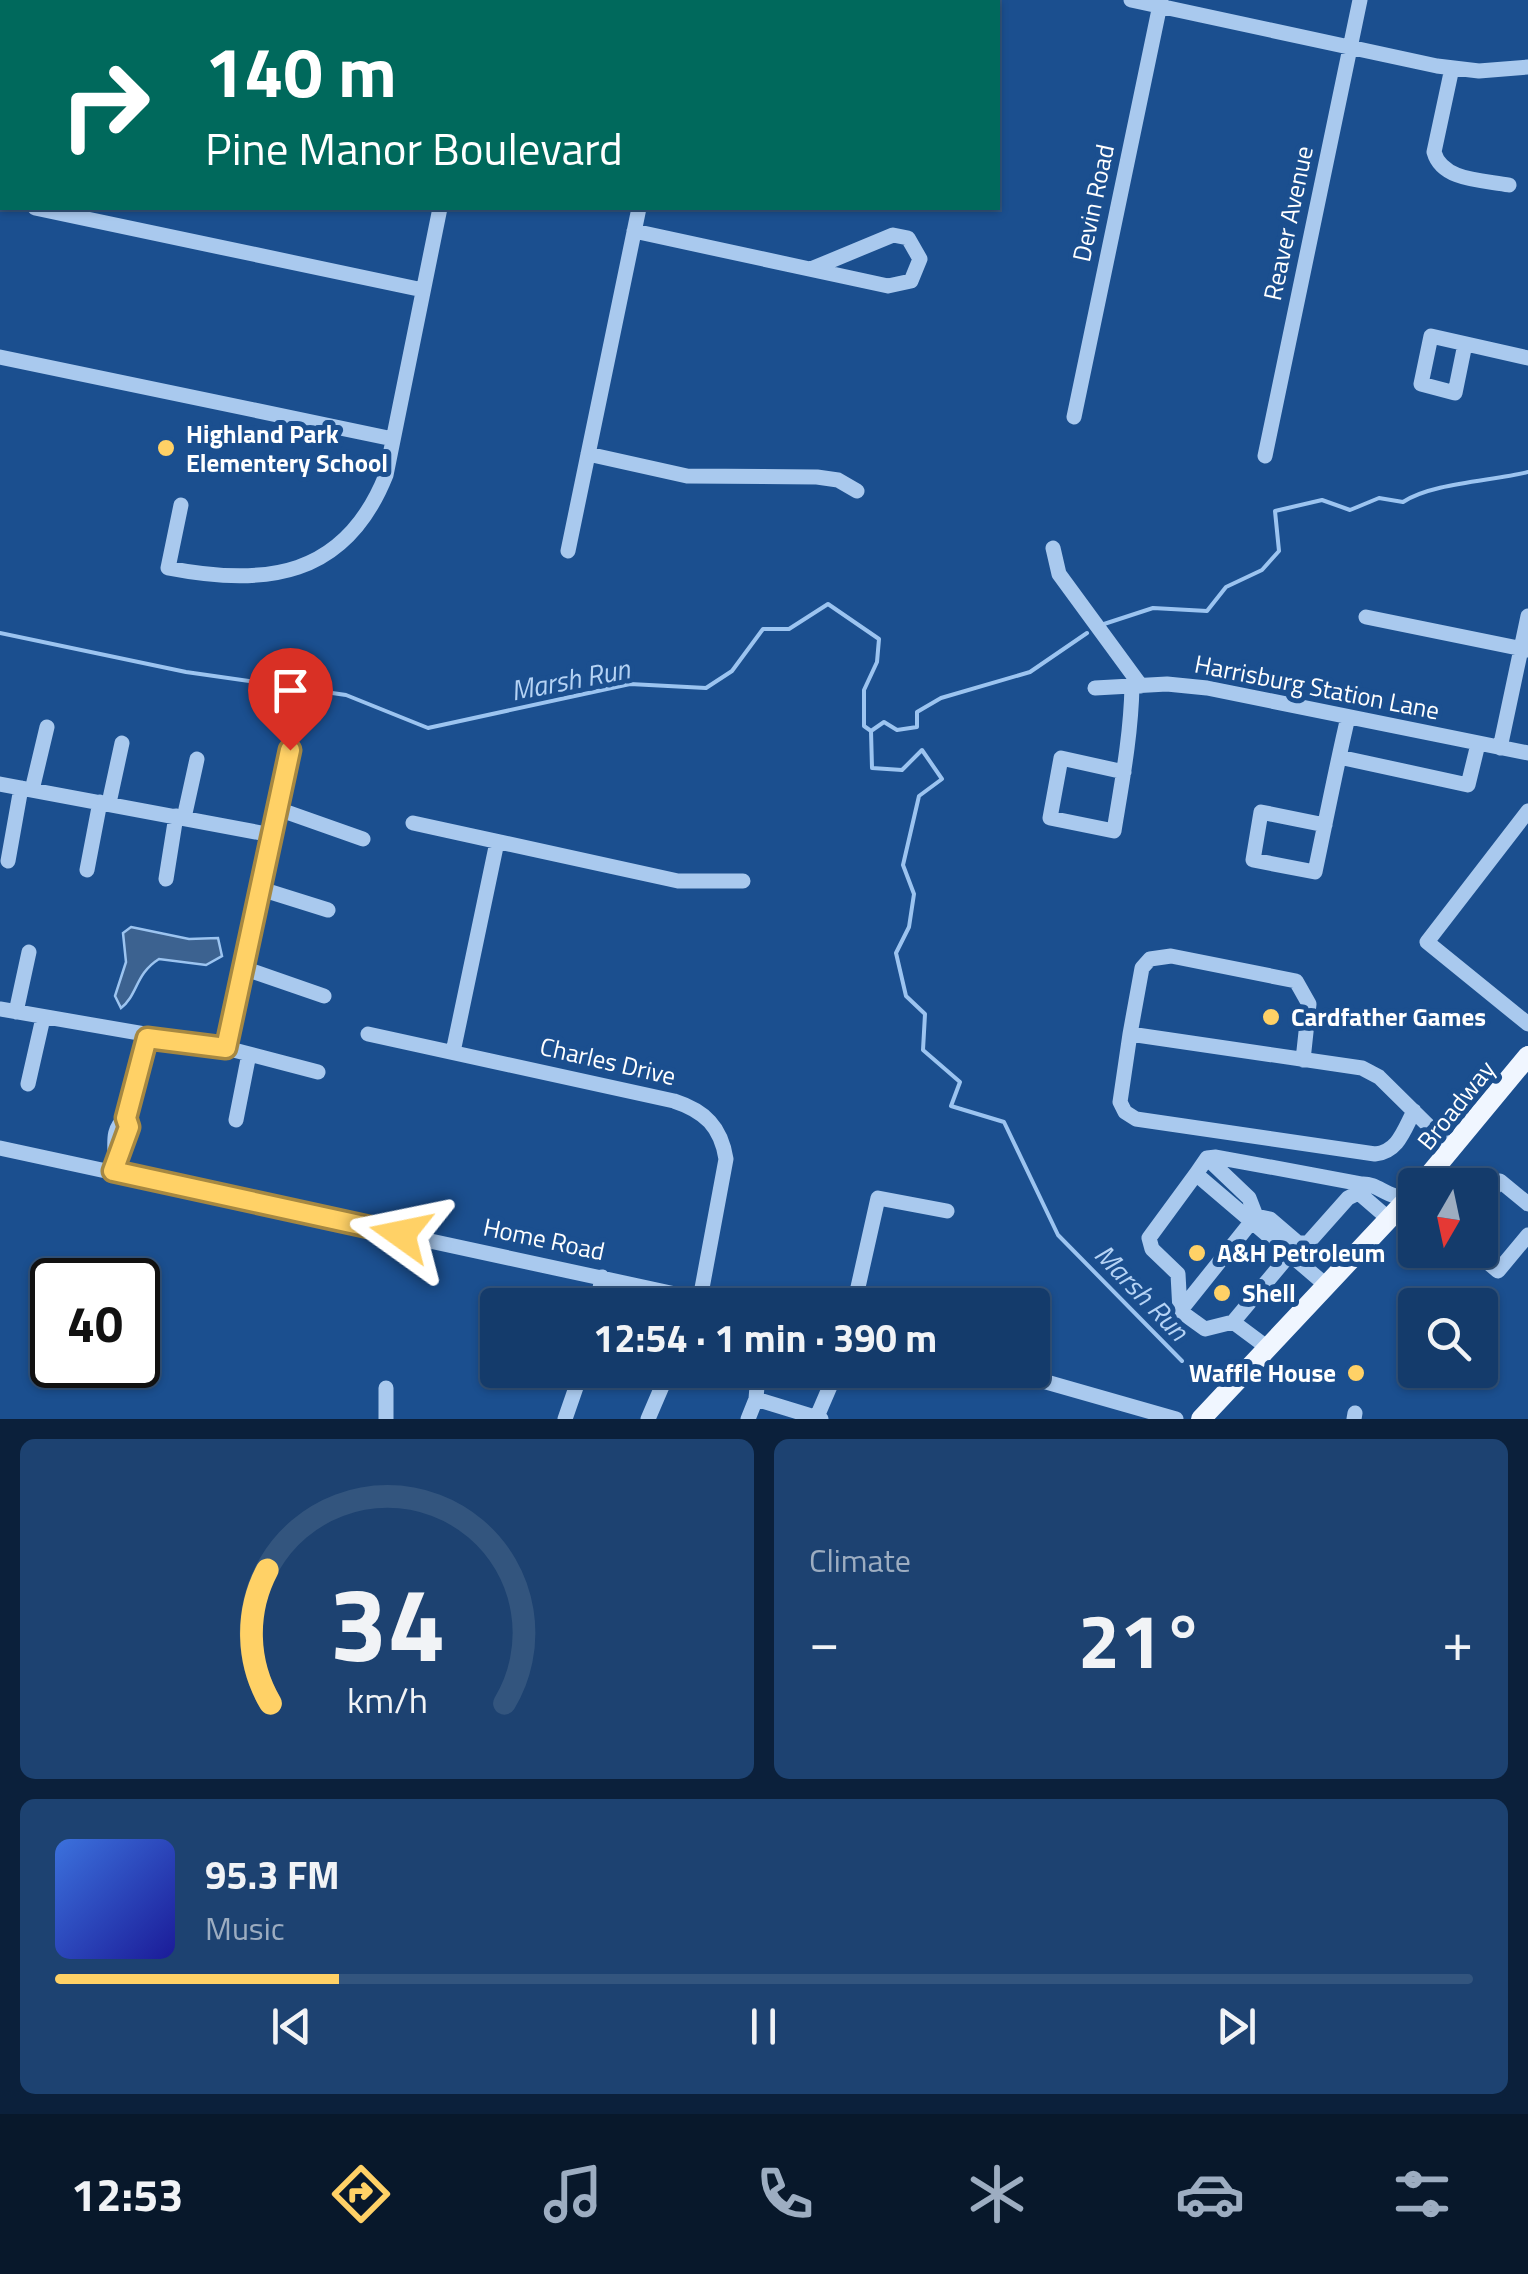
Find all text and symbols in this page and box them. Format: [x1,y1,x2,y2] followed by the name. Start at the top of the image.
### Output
[205,18,397,124] text: 140 m
[40,40,170,170] icon: right
[205,114,623,182] text: Pine Manor Boulevard
[1062,141,1124,265] street label: Devin Road
[1253,142,1323,304] street label: Reaver Avenue
[186,415,388,482] place label: Highland Park Elementery School
[155,437,177,459] marker: Highland Park Elementery School
[1191,645,1443,729] street label: Harrisburg Station Lane
[507,646,634,712] water label: Marsh Run
[248,648,333,751] pin
[263,663,318,718] icon: arrive
[1291,998,1486,1036] place label: Cardfather Games
[1260,1006,1282,1028] marker: Cardfather Games
[536,1027,680,1095] street label: Charles Drive
[1408,1052,1504,1158] street label: Broadway
[1398,1168,1498,1268] north arrow
[1398,1168,1498,1388] map controls
[349,1182,453,1286] position arrow
[480,1208,608,1270] street label: Home Road
[1085,1234,1200,1351] water label: Marsh Run
[1217,1234,1385,1272] place label: A&H Petroleum
[1186,1242,1208,1264] marker: A&H Petroleum
[30,1258,160,1388] speed limit sign: 40
[1242,1274,1296,1312] place label: Shell
[1211,1282,1233,1304] marker: Shell
[1398,1288,1498,1388] button: search
[593,1309,937,1367] text: 12:54 · 1 min · 390 m
[1189,1354,1336,1392] place label: Waffle House
[1345,1362,1367,1384] marker: Waffle House
[809,1536,911,1584] text: Climate
[329,1543,445,1701] text: 34
[1078,1583,1204,1697] text: 21°
[809,1599,840,1682] text: −
[1442,1599,1473,1682] text: +
[347,1672,427,1727] text: km/h
[205,1846,340,1904] text: 95.3 FM
[205,1904,285,1952] text: Music
[264,1999,319,2054] icon: previous
[736,1999,791,2054] icon: pause
[1209,1999,1264,2054] icon: next
[326,2159,396,2229] icon: directions
[538,2159,608,2229] icon: music
[750,2159,820,2229] icon: phone
[962,2159,1032,2229] icon: climate
[1175,2159,1245,2229] icon: car
[1387,2159,1457,2229] icon: filters
[71,2160,183,2228] text: 12:53

